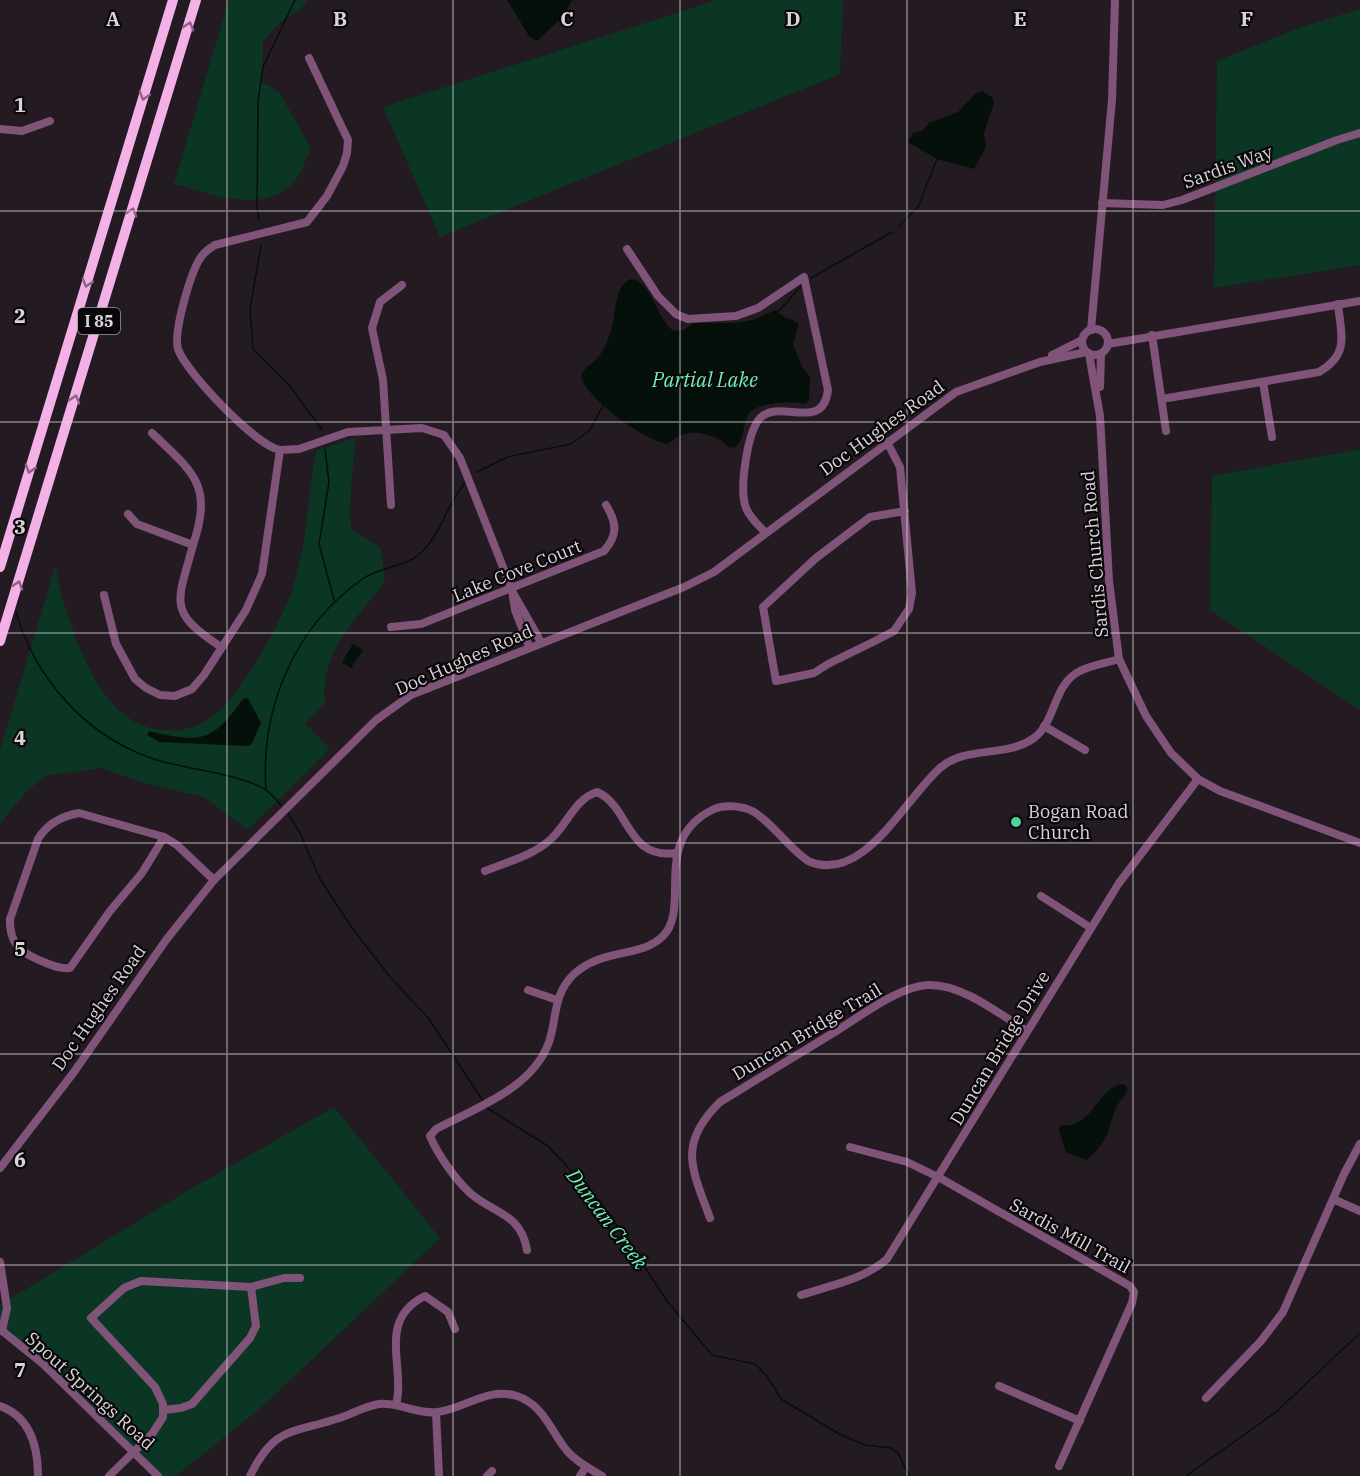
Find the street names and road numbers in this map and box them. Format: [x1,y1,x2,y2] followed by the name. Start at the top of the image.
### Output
[1180,140,1276,193] street label: Sardis Way
[78,308,120,334] road number: I 85
[815,375,949,481] street label: Doc Hughes Road
[1076,470,1113,639] street label: Sardis Church Road
[449,534,584,607] street label: Lake Cove Court
[391,619,536,700] street label: Doc Hughes Road
[47,940,151,1075] street label: Doc Hughes Road
[944,967,1055,1129] street label: Duncan Bridge Drive
[728,978,886,1085] street label: Duncan Bridge Trail
[1006,1193,1135,1278] street label: Sardis Mill Trail
[21,1327,160,1455] street label: Spout Springs Road

